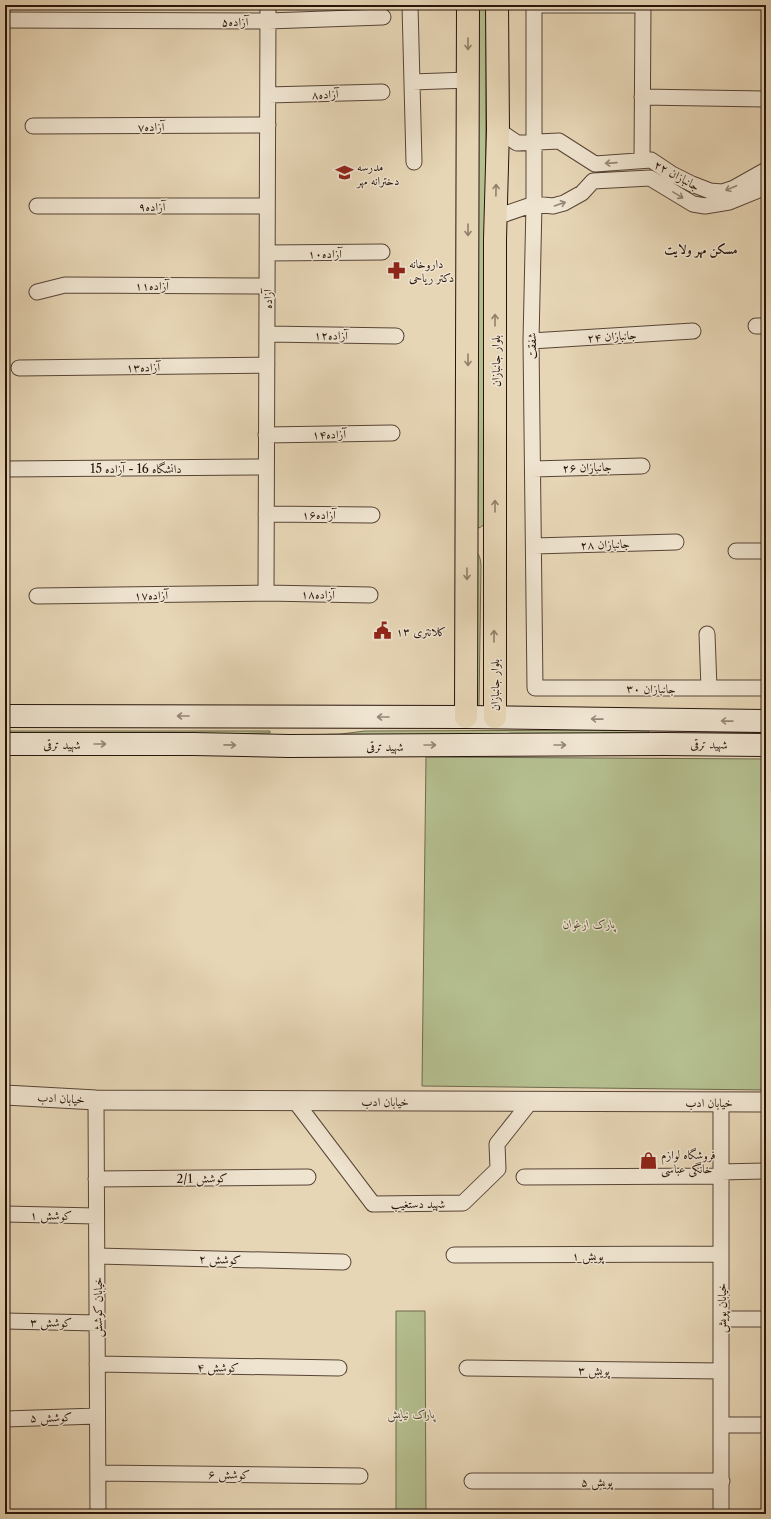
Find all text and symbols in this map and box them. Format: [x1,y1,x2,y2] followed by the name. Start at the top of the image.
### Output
[222,14,250,29] street label: آزاده۵
[464,37,472,50] one-way arrow
[311,86,340,102] street label: آزاده۸
[138,119,166,134] street label: آزاده۷
[652,156,702,194] street label: جانبازان ۲۲
[355,159,399,189] place label: مدرسه دخترانه مهر
[604,159,617,166] one-way arrow
[334,163,354,183] school or university icon: مدرسه دخترانه مهر
[493,184,500,197] one-way arrow
[726,185,738,193] one-way arrow
[672,192,684,200] one-way arrow
[139,199,167,214] street label: آزاده۹
[554,200,567,207] one-way arrow
[464,223,472,236] one-way arrow
[664,241,738,259] district label: مسکن مهر ولایت
[308,246,343,261] street label: آزاده۱۰
[409,256,454,286] place label: داروخانه دکتر ریاحی
[386,260,406,280] pharmacy icon: داروخانه دکتر ریاحی
[135,278,170,293] street label: آزاده۱۱
[260,288,275,309] street label: آزاده
[491,314,499,327] one-way arrow
[314,327,349,343] street label: آزاده۱۲
[587,327,637,345] street label: جانبازان ۲۴
[524,333,539,359] street label: شفقت
[488,335,503,387] street label: بلوار جانبازان
[464,353,472,366] one-way arrow
[126,359,161,375] street label: آزاده۱۳
[312,426,347,442] street label: آزاده۱۴
[562,459,612,475] street label: جانبازان ۲۶
[90,461,182,476] street label: دانشگاه 16 - آزاده 15
[491,500,499,513] one-way arrow
[302,507,337,522] street label: آزاده۱۶
[580,536,630,552] street label: جانبازان ۲۸
[463,567,471,580] one-way arrow
[301,586,336,602] street label: آزاده۱۸
[134,587,169,603] street label: آزاده۱۷
[373,621,393,641] public building icon: کلانتری ۱۳
[396,624,446,639] place label: کلانتری ۱۳
[490,630,498,643] one-way arrow
[487,659,502,711] street label: بلوار جانبازان
[626,681,676,696] street label: جانبازان ۳۰
[177,712,190,720] one-way arrow
[377,713,390,721] one-way arrow
[591,715,604,723] one-way arrow
[721,717,734,725] one-way arrow
[690,736,728,753] street label: شهید ترقی
[43,737,81,753] street label: شهید ترقی
[366,739,404,755] street label: شهید ترقی
[93,740,106,748] one-way arrow
[223,741,236,749] one-way arrow
[423,741,436,749] one-way arrow
[553,741,566,749] one-way arrow
[563,916,617,933] park label: پارک ارغوان
[37,1089,85,1108] street label: خیابان ادب
[361,1094,409,1110] street label: خیابان ادب
[685,1095,733,1111] street label: خیابان ادب
[661,1147,716,1178] place label: فروشگاه لوازم خانگی عباسی
[638,1151,658,1171] shop icon: فروشگاه لوازم خانگی عباسی
[176,1170,228,1188] street label: کوشش 2/1
[391,1196,445,1212] street label: شهید دستغیب
[30,1207,72,1225] street label: کوشش ۱
[572,1248,605,1265] street label: پویش ۱
[199,1251,241,1269] street label: کوشش ۲
[90,1277,107,1337] street label: خیابان کوشش
[714,1283,731,1333] street label: خیابان پویش
[30,1314,72,1332] street label: کوشش ۳
[197,1359,239,1377] street label: کوشش ۴
[578,1362,611,1380] street label: پویش ۳
[387,1406,437,1423] park label: پارک نیایش
[30,1409,72,1427] street label: کوشش ۵
[208,1466,250,1484] street label: کوشش ۶
[581,1474,614,1491] street label: پویش ۵

